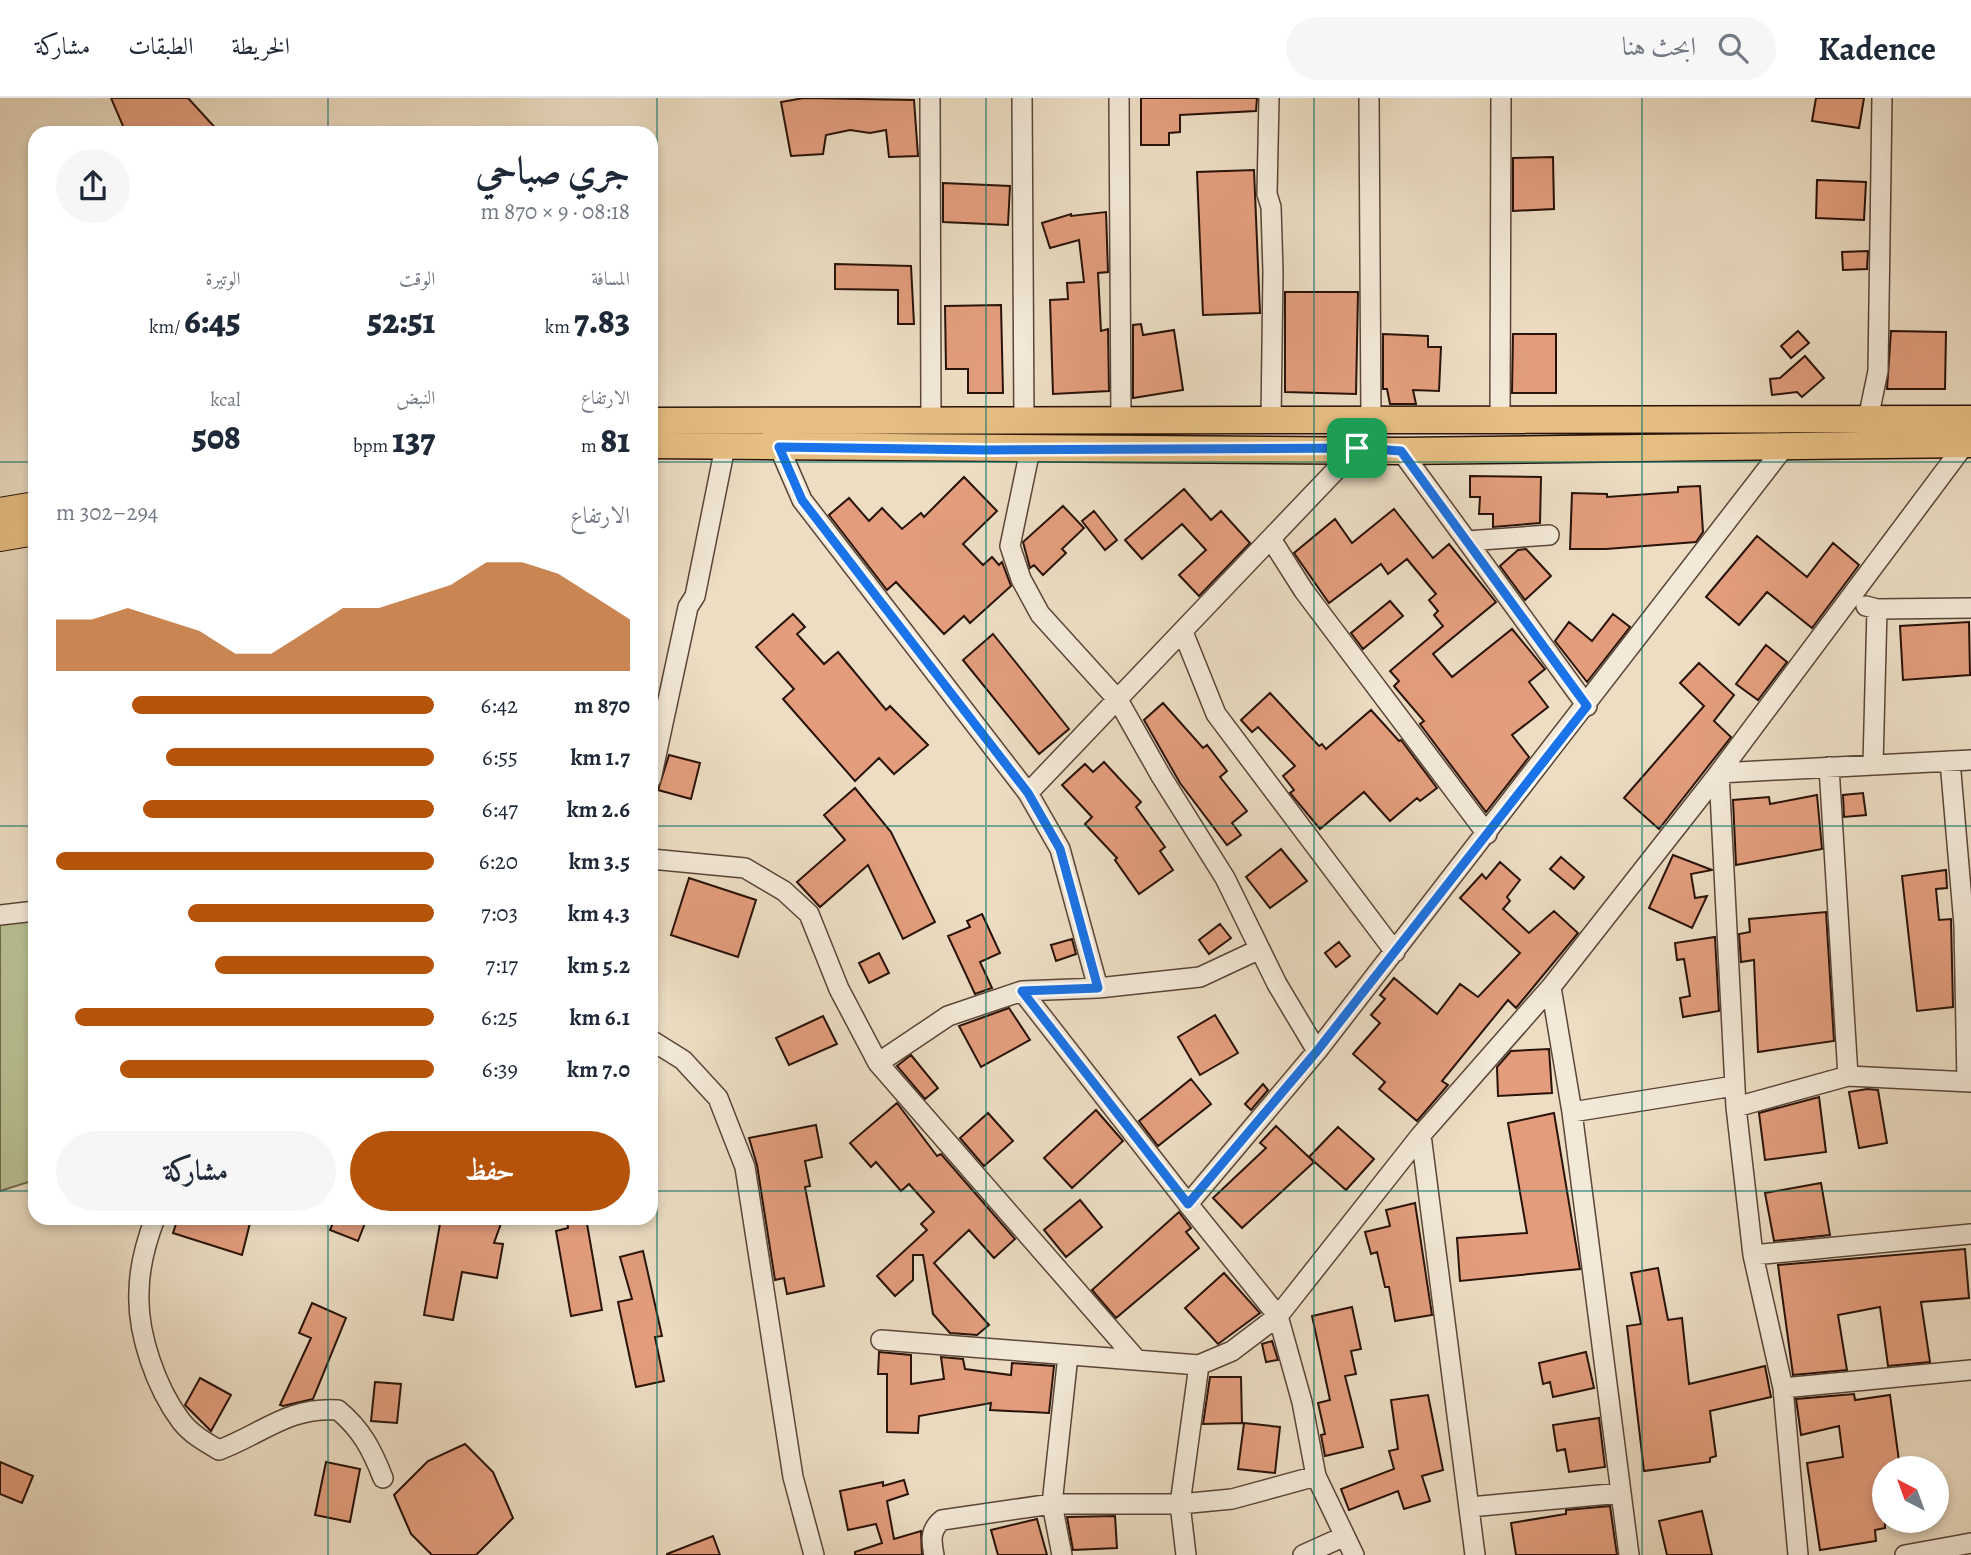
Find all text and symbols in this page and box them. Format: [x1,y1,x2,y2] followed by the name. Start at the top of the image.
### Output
[1286,17,1776,80] search box
[1818,26,1936,71] text: Kadence
[1622,29,1696,64] text: ابحث هنا
[1714,29,1752,67] icon: search
[35,30,90,62] text: مشاركة
[128,30,194,62] text: الطبقات
[232,30,290,62] text: الخريطة
[476,144,630,196] text: جري صباحي
[56,149,130,223] button: share
[480,196,630,227] text: 08:18 · 9 × 870 m
[206,266,241,292] text: الوتيرة
[399,266,435,292] text: الوقت
[591,266,630,292] text: المسافة
[184,297,241,345] text: 6:45
[367,297,435,345] text: 52:51
[574,297,630,345] text: 7.83
[149,314,184,340] text: /km
[545,314,574,340] text: km
[396,385,435,411] text: النبض
[581,385,630,411] text: الارتفاع
[210,387,241,413] text: kcal
[192,413,241,461] text: 508
[392,416,435,464] text: 137
[600,416,630,464] text: 81
[1327,418,1387,478] pin
[1338,429,1376,467] icon: arrive
[353,433,392,459] text: bpm
[581,433,600,459] text: m
[56,497,158,528] text: 294–302 m
[570,500,630,531] text: الارتفاع
[481,690,518,721] text: 6:42
[574,690,630,721] text: 870 m
[482,742,518,773] text: 6:55
[570,742,630,773] text: 1.7 km
[482,794,518,825] text: 6:47
[567,794,630,825] text: 2.6 km
[479,846,518,877] text: 6:20
[569,846,630,877] text: 3.5 km
[481,898,518,929] text: 7:03
[568,898,630,929] text: 4.3 km
[485,950,518,981] text: 7:17
[568,950,630,981] text: 5.2 km
[481,1002,518,1033] text: 6:25
[570,1002,630,1033] text: 6.1 km
[482,1054,518,1085] text: 6:39
[567,1054,630,1085] text: 7.0 km
[56,1131,336,1211] button: مشاركة
[350,1131,630,1211] button: حفظ
[1872,1456,1950,1533] north arrow
[1872,1456,1949,1533] map controls

